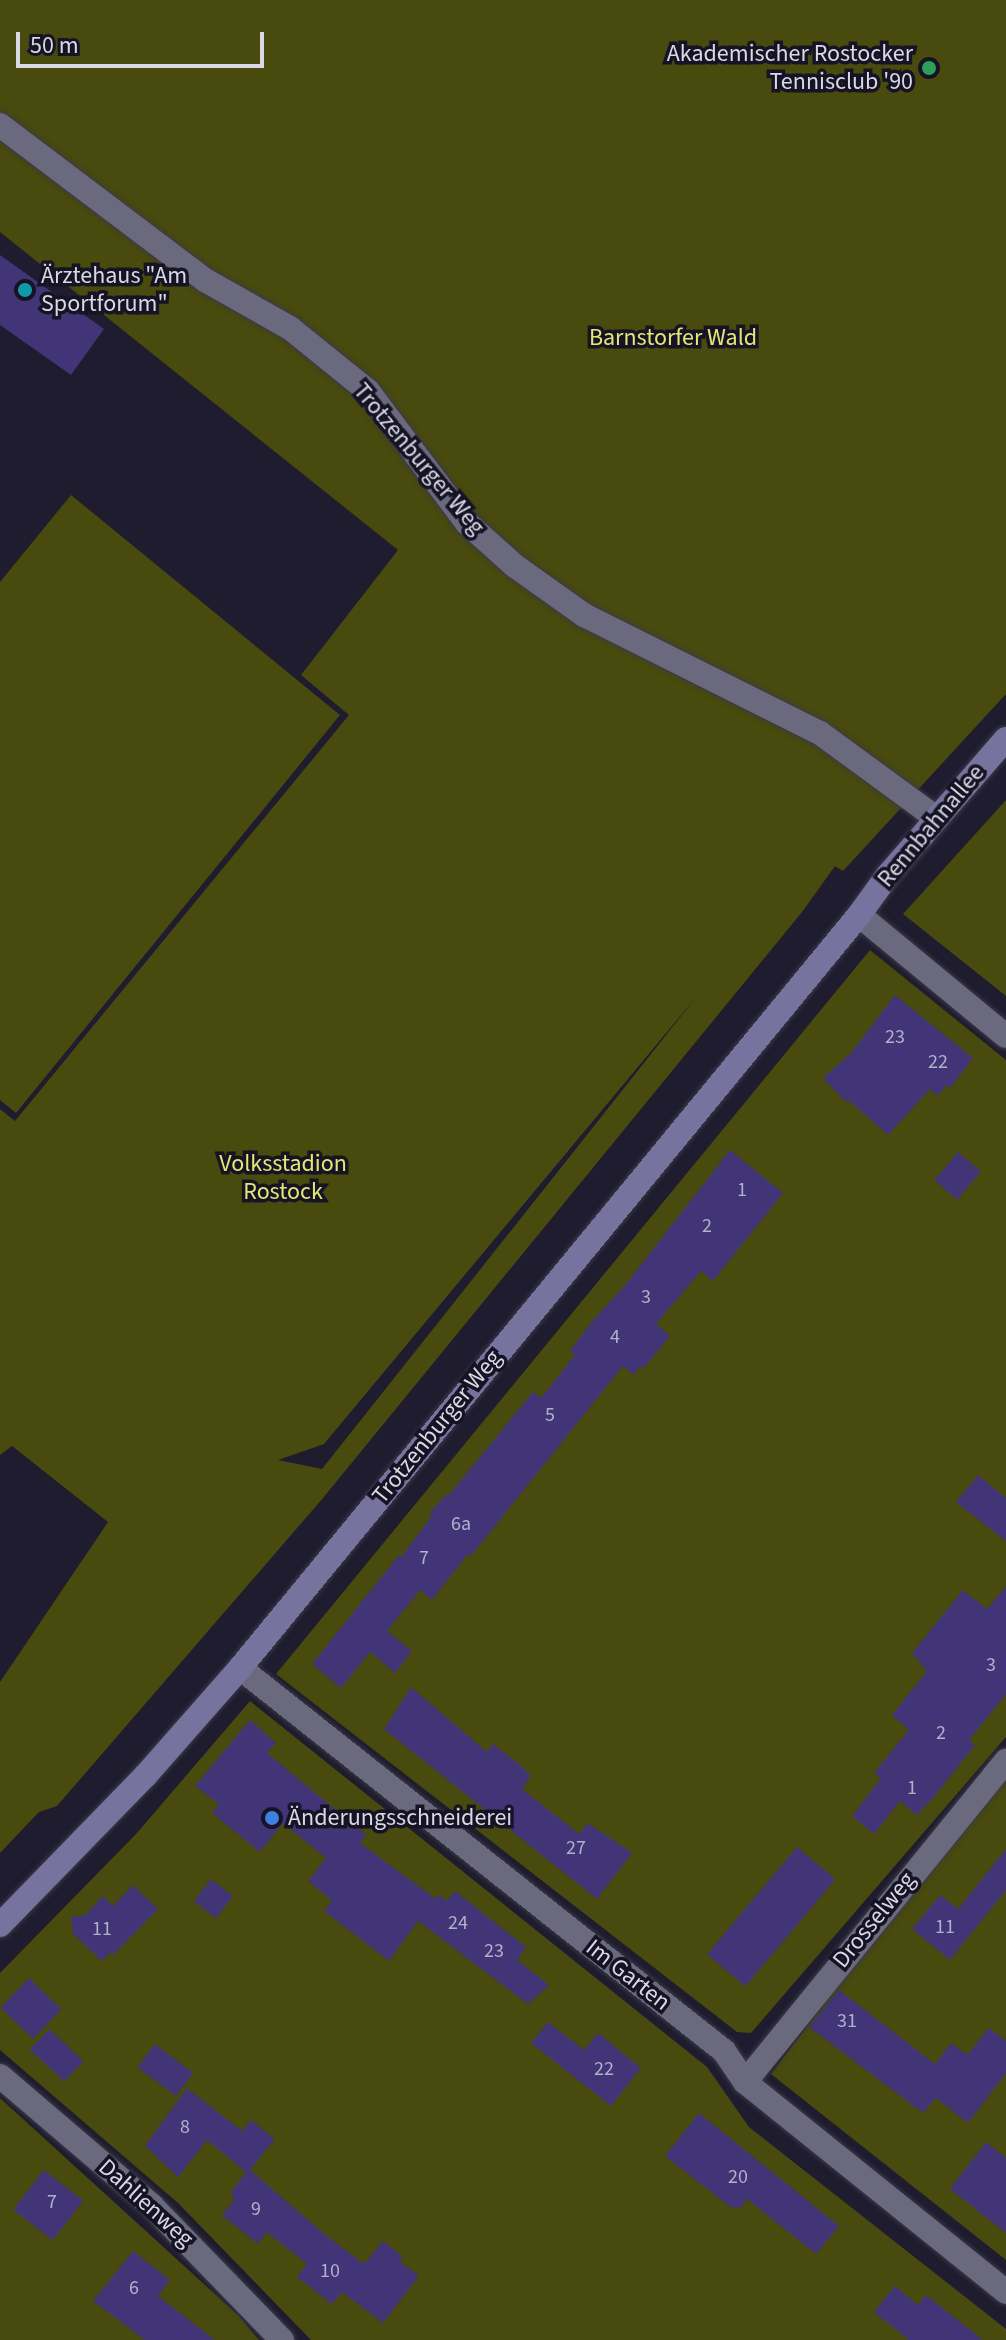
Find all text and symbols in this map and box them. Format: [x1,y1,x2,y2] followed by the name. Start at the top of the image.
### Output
[20,16,268,66] scale bar
[30,28,79,63] text: 50 m
[667,40,913,96] place label: Akademischer Rostocker Tennisclub '90
[920,59,938,77] marker: Akademischer Rostocker Tennisclub '90
[41,262,187,318] place label: Ärztehaus "Am Sportforum"
[16,281,34,299] marker: Ärztehaus "Am Sportforum"
[589,324,757,352] park label: Barnstorfer Wald
[347,377,491,541] street label: Trotzenburger Weg
[871,759,991,893] street label: Rennbahnallee
[885,1025,905,1049] house number: 23
[928,1050,948,1074] house number: 22
[219,1150,347,1206] park label: Volksstadion Rostock
[737,1178,747,1202] house number: 1
[702,1214,712,1238] house number: 2
[641,1285,651,1309] house number: 3
[610,1325,620,1349] house number: 4
[366,1344,508,1510] street label: Trotzenburger Weg
[545,1403,555,1427] house number: 5
[451,1512,471,1536] house number: 6a
[419,1546,429,1570] house number: 7
[986,1653,996,1677] house number: 3
[936,1721,946,1745] house number: 2
[907,1776,917,1800] house number: 1
[288,1804,512,1832] place label: Änderungsschneiderei
[263,1809,281,1827] marker: Änderungsschneiderei
[566,1836,586,1860] house number: 27
[827,1866,921,1974] street label: Drosselweg
[448,1911,468,1935] house number: 24
[935,1915,955,1939] house number: 11
[92,1917,112,1941] house number: 11
[580,1933,676,2017] street label: Im Garten
[484,1939,504,1963] house number: 23
[837,2009,857,2033] house number: 31
[594,2057,614,2081] house number: 22
[180,2115,190,2139] house number: 8
[93,2153,199,2253] street label: Dahlienweg
[728,2165,748,2189] house number: 20
[47,2190,57,2214] house number: 7
[251,2197,261,2221] house number: 9
[320,2259,340,2283] house number: 10
[129,2276,139,2300] house number: 6

